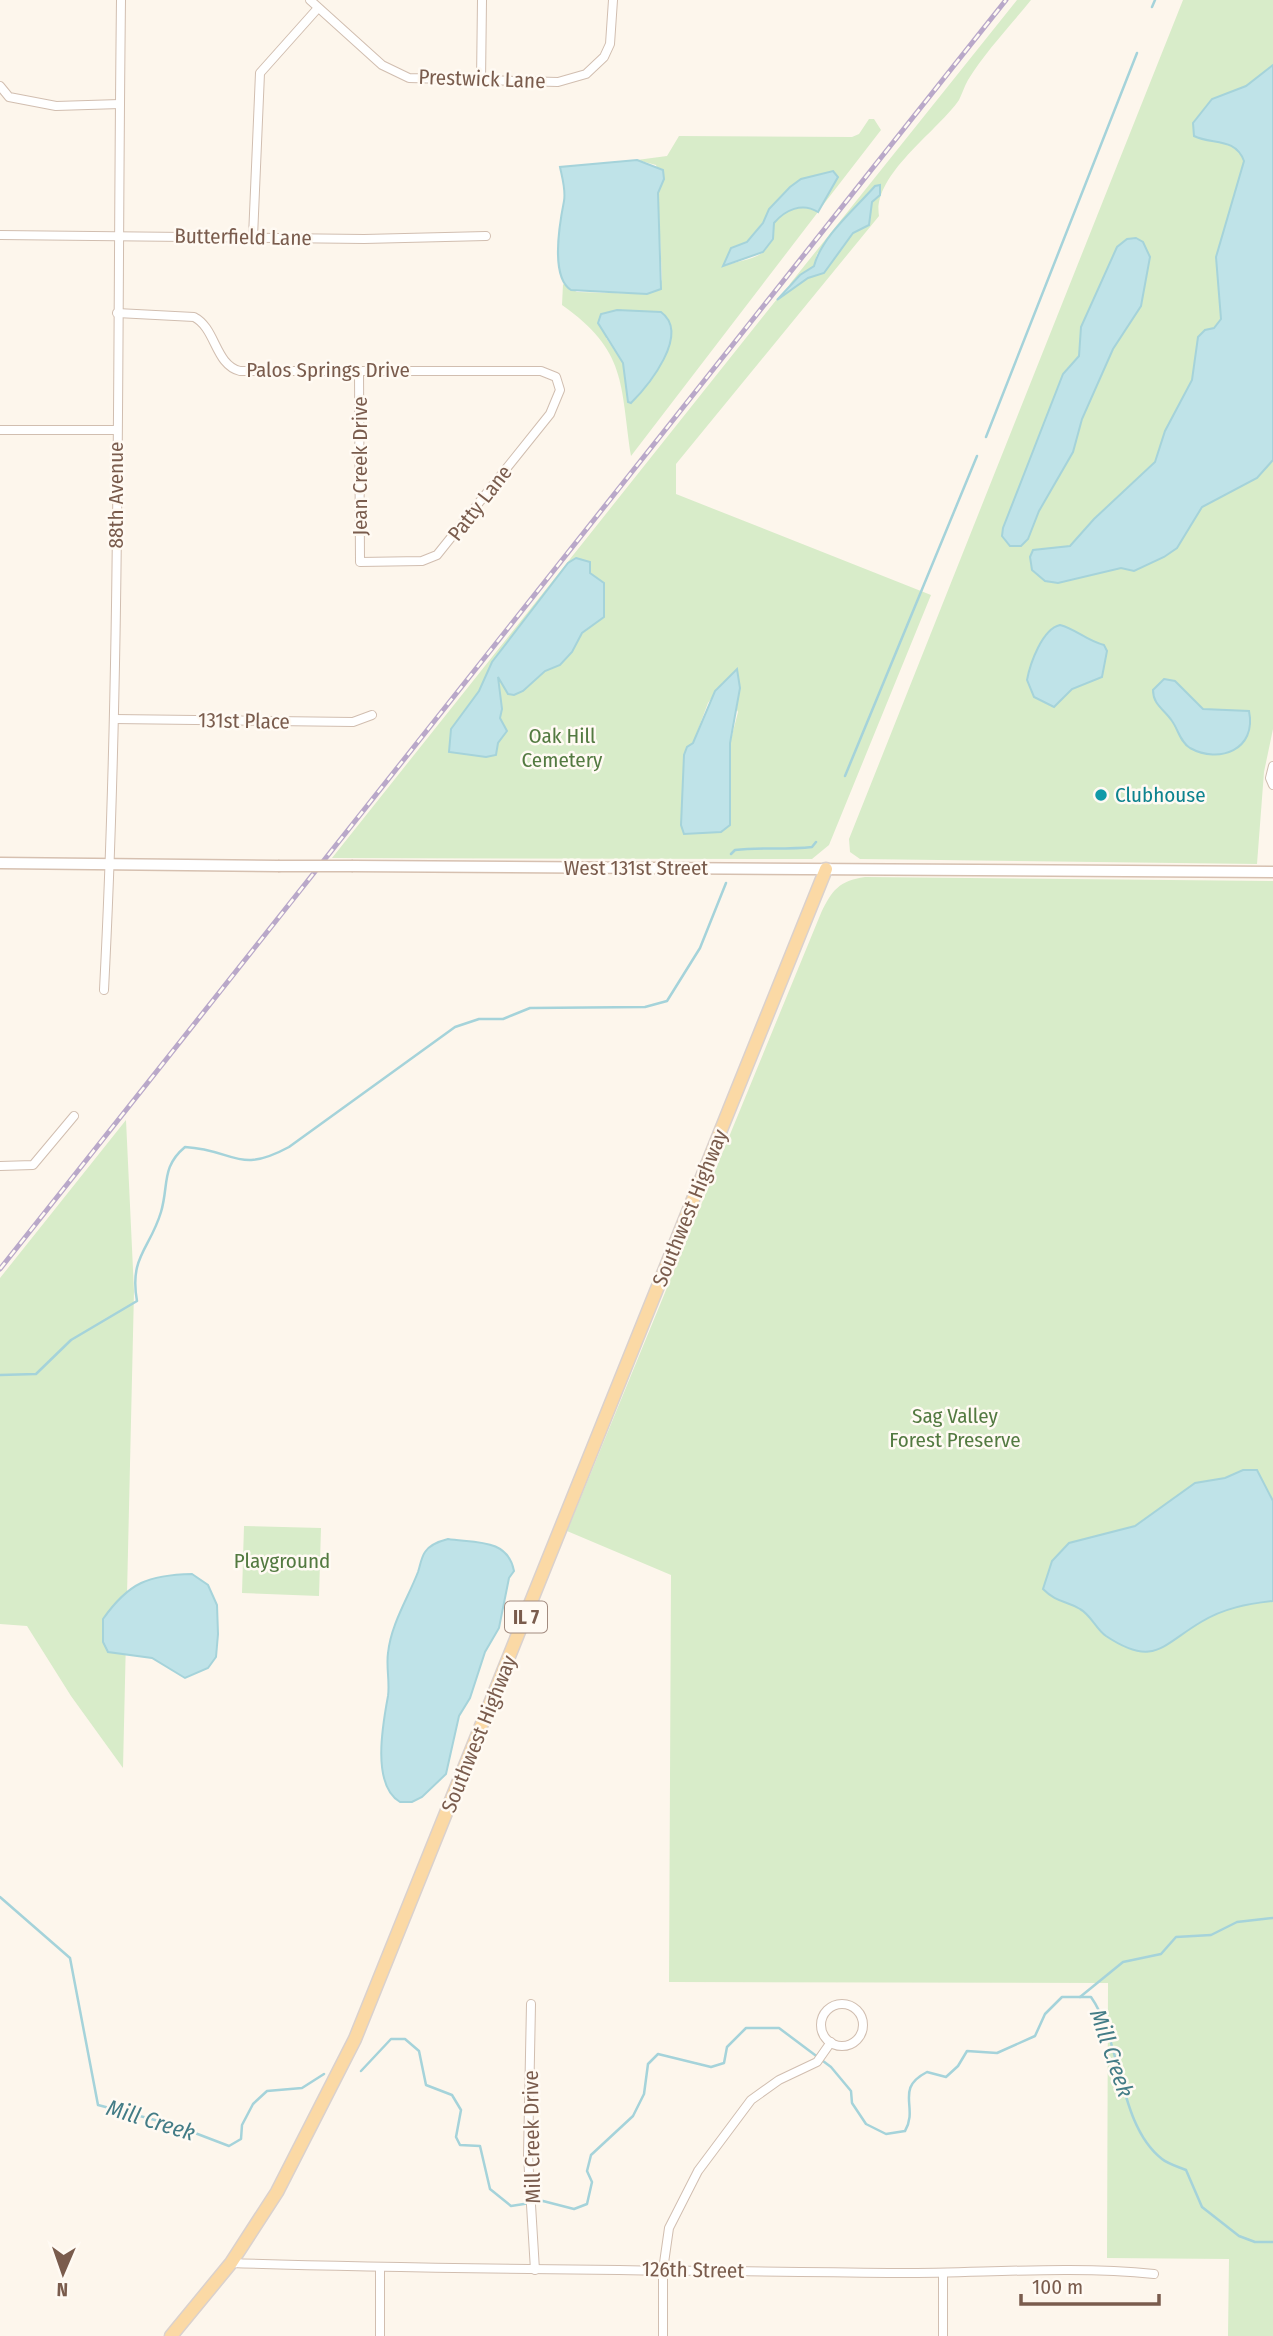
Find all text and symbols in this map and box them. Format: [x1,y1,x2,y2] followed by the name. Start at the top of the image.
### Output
[418,64,546,94] street label: Prestwick Lane
[174,223,312,251] street label: Butterfield Lane
[246,357,410,383] street label: Palos Springs Drive
[347,396,373,536] street label: Jean Creek Drive
[103,442,129,548] street label: 88th Avenue
[442,460,518,546] street label: Patty Lane
[198,707,290,735] street label: 131st Place
[522,723,603,773] park label: Oak Hill Cemetery
[1115,782,1206,808] place label: Clubhouse
[1093,787,1109,803] marker: Clubhouse
[564,855,708,881] street label: West 131st Street
[647,1125,734,1290] street label: Southwest Highway
[889,1403,1021,1453] park label: Sag Valley Forest Preserve
[234,1548,330,1574] park label: Playground
[505,1602,547,1632] road number: IL 7
[436,1651,523,1816] street label: Southwest Highway
[1084,2005,1140,2101] water label: Mill Creek
[518,2070,546,2204] street label: Mill Creek Drive
[103,2093,199,2147] water label: Mill Creek
[28,2238,98,2308] north arrow
[642,2256,745,2284] street label: 126th Street
[1021,2262,1159,2306] scale bar
[1032,2274,1083,2300] text: 100 m
[56,2278,69,2301] text: N

